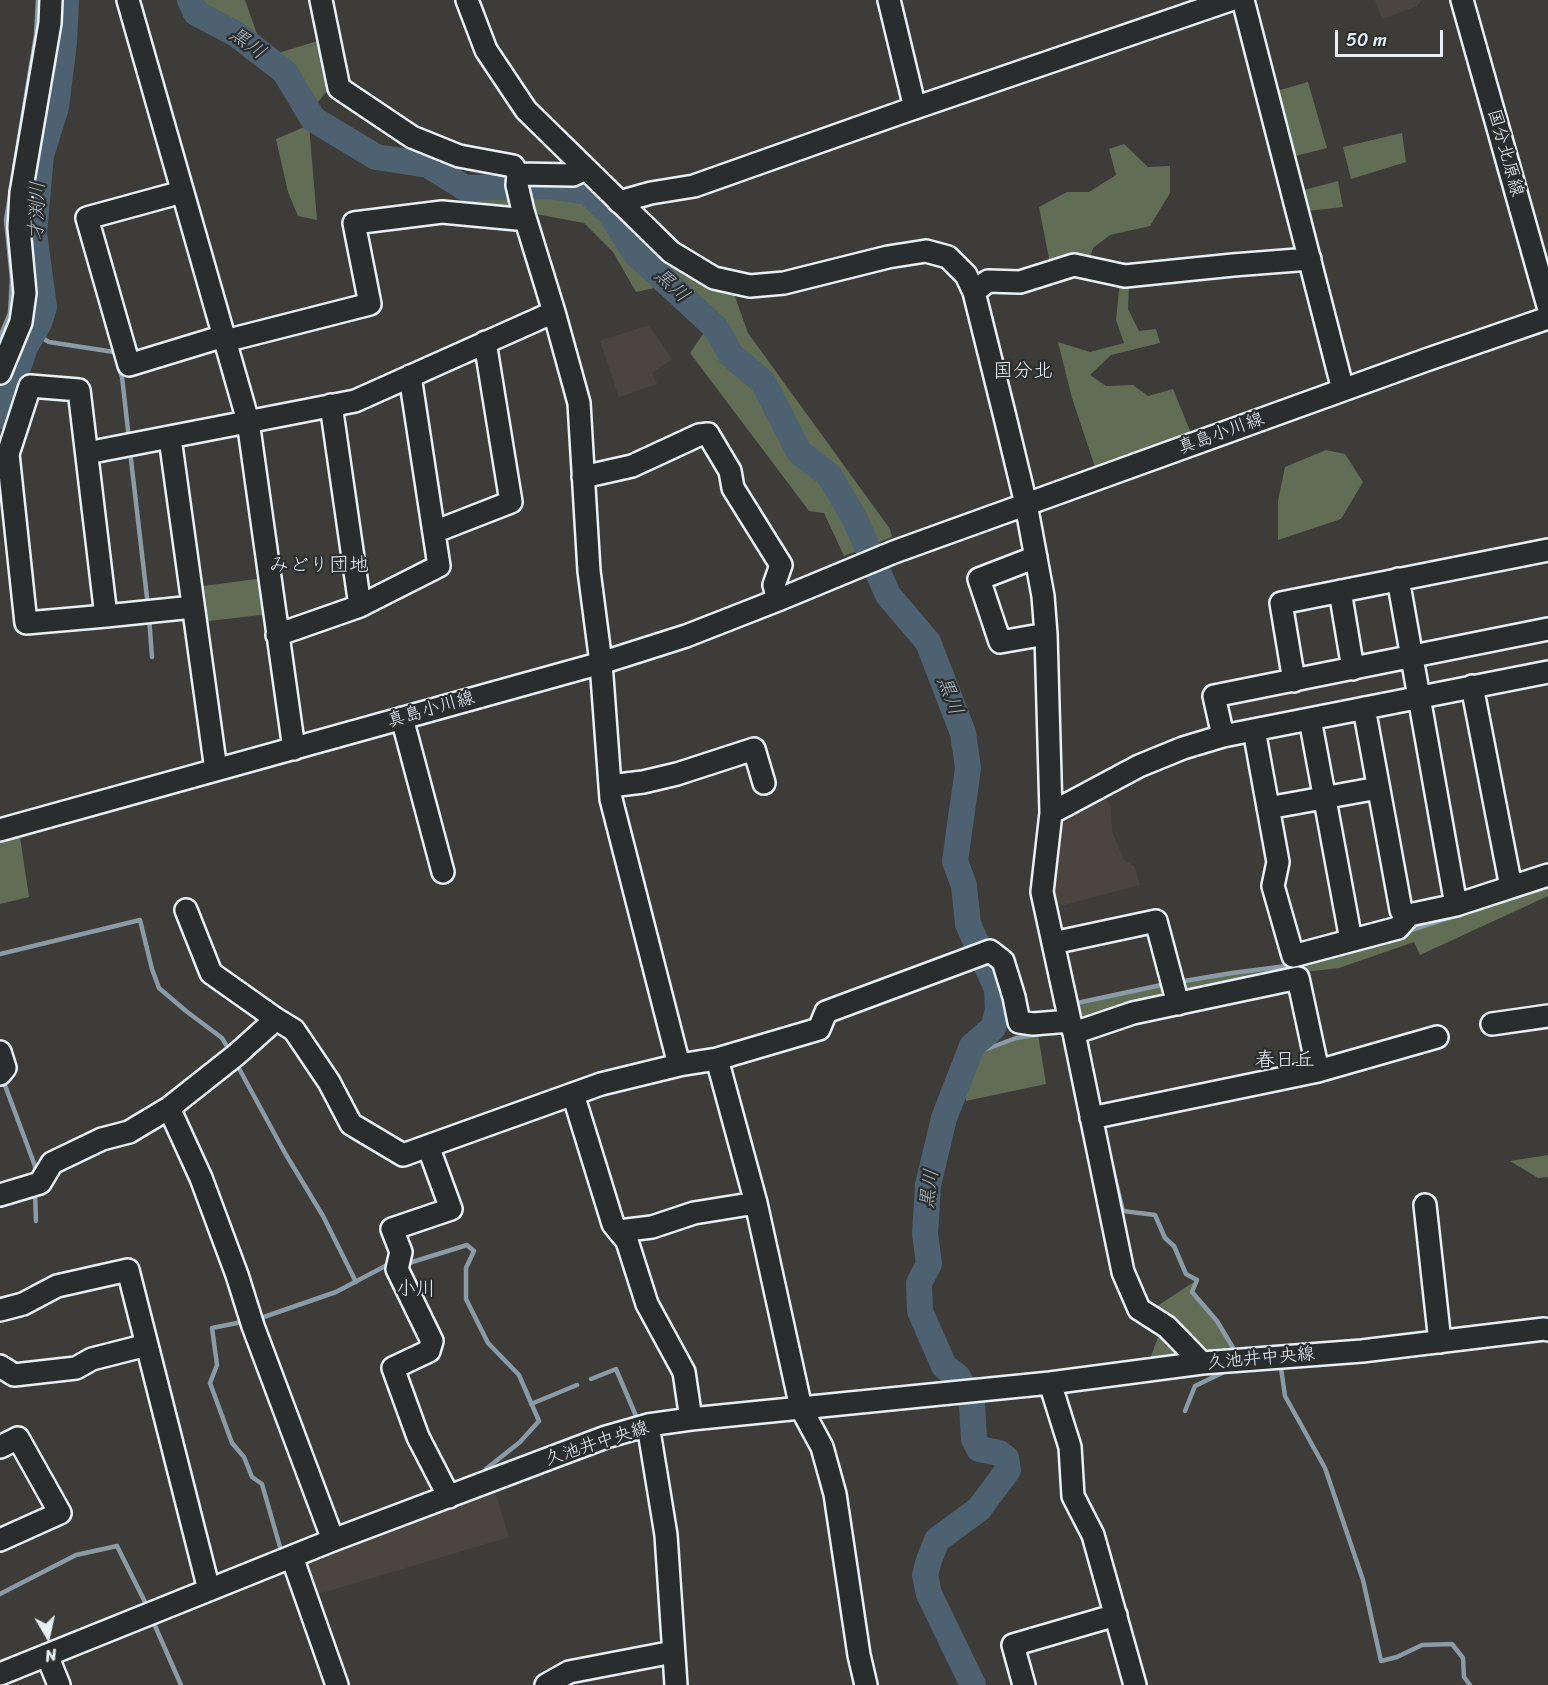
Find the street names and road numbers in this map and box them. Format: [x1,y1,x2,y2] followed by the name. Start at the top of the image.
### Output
[1482,107,1528,199] street label: 国分北原線
[1175,408,1267,460] street label: 真島小川線
[385,687,477,733] street label: 真島小川線
[1206,1344,1316,1374] street label: 久池井中央線
[542,1417,652,1471] street label: 久池井中央線

